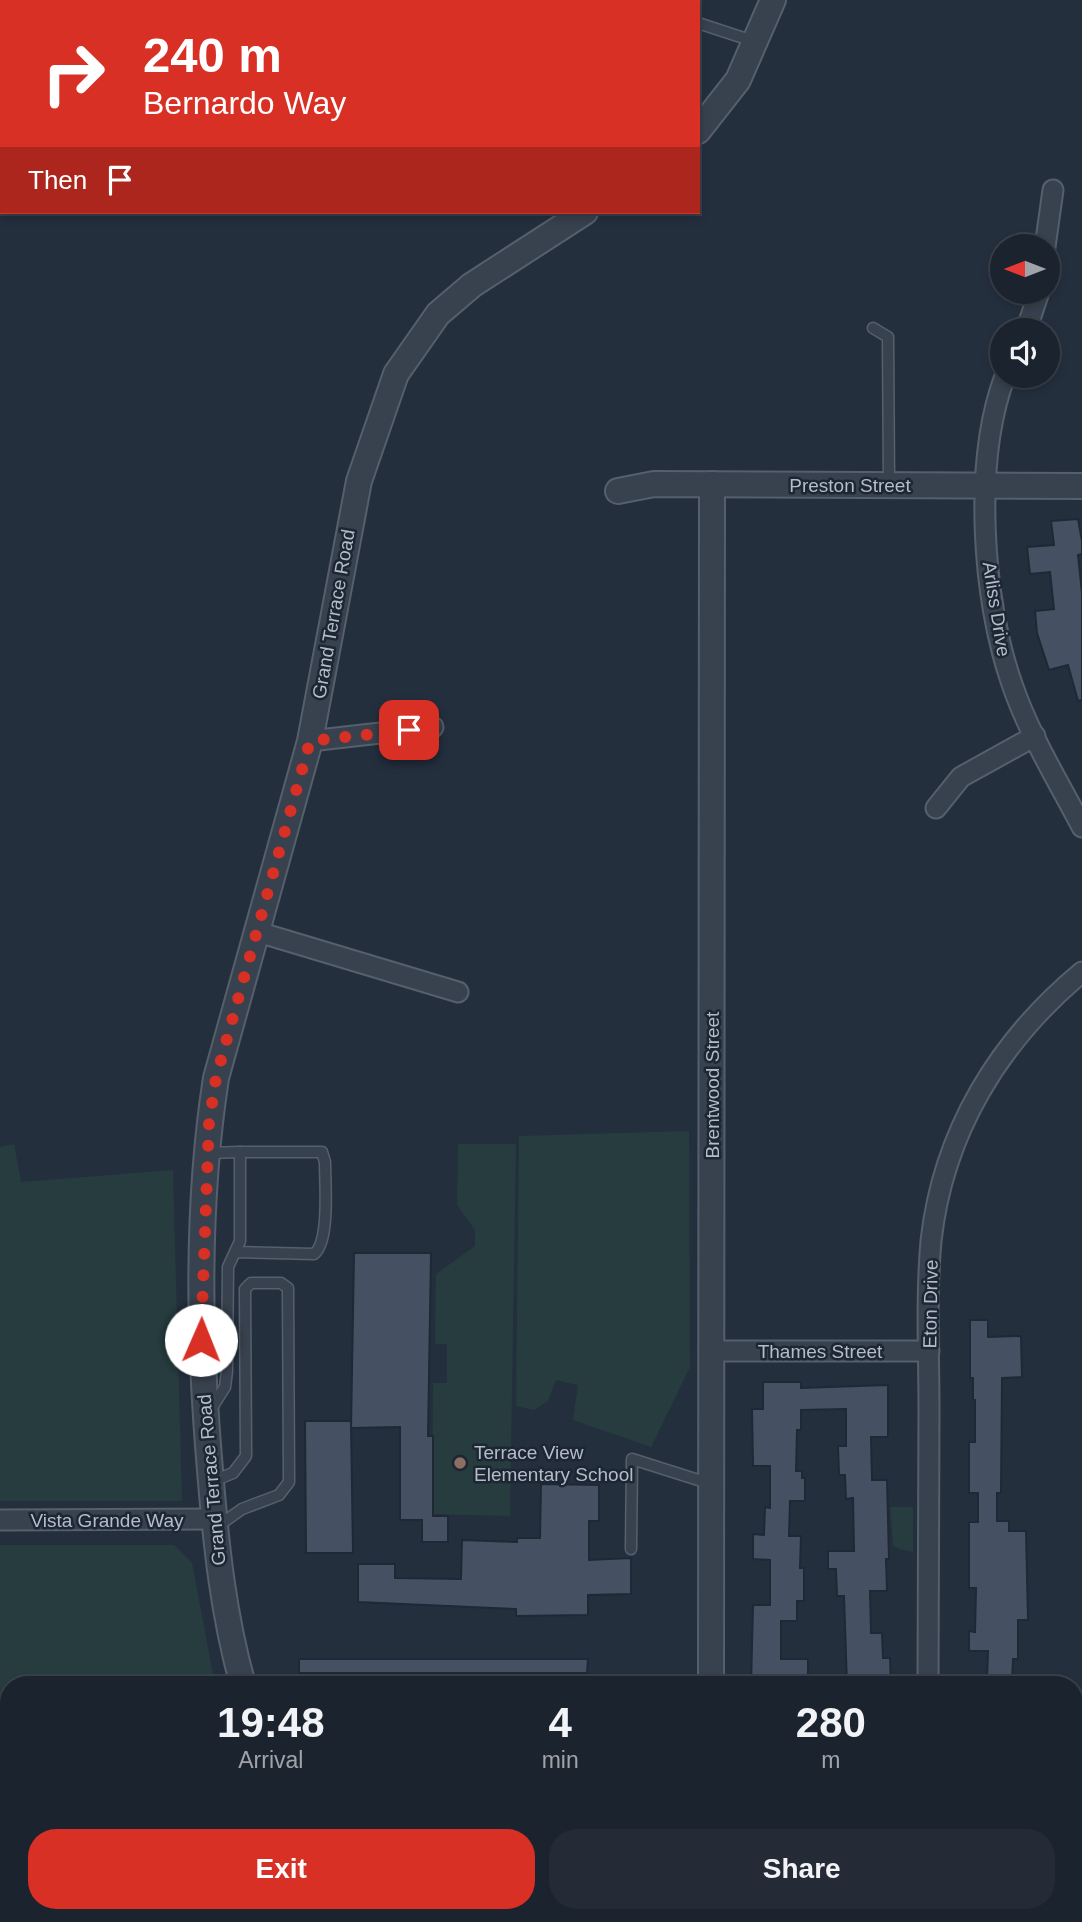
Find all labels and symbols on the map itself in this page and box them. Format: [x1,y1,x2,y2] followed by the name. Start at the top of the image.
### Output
[990,234,1060,304] north arrow
[789,475,911,496] street label: Preston Street
[308,528,359,701] street label: Grand Terrace Road
[979,560,1014,658] street label: Arliss Drive
[379,700,439,760] pin
[702,1011,723,1158] street label: Brentwood Street
[919,1259,942,1349] street label: Eton Drive
[164,1303,238,1377] position arrow
[758,1341,883,1362] street label: Thames Street
[194,1393,229,1566] street label: Grand Terrace Road
[474,1442,633,1485] place label: Terrace View Elementary School
[452,1455,468,1471] marker: Terrace View Elementary School
[30,1510,184,1531] street label: Vista Grande Way

